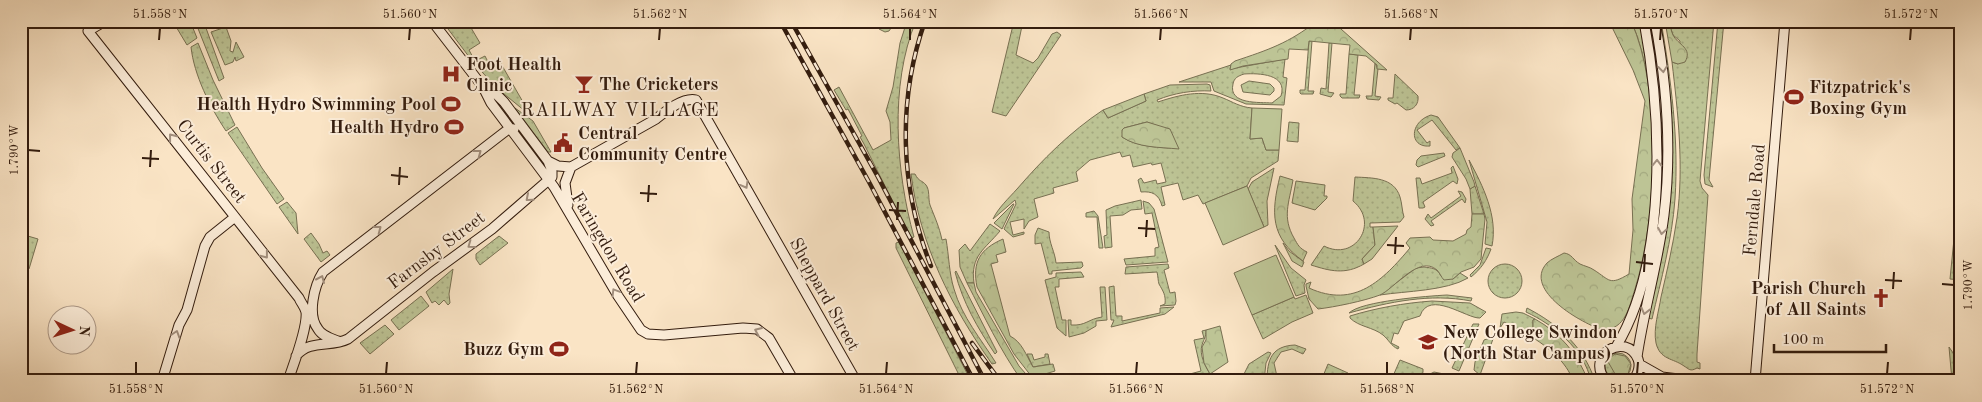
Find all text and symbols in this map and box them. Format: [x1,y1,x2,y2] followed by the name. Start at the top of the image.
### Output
[133,8,187,21] text: 51.558°N
[383,8,437,21] text: 51.560°N
[633,8,687,21] text: 51.562°N
[883,8,937,21] text: 51.564°N
[1134,8,1188,21] text: 51.566°N
[1384,8,1438,21] text: 51.568°N
[1634,8,1688,21] text: 51.570°N
[1884,8,1938,21] text: 51.572°N
[466,56,562,95] place label: Foot Health Clinic
[440,63,462,85] hospital icon: Foot Health Clinic
[1657,66,1668,74] one-way arrow
[573,73,595,95] bar icon: The Cricketers
[599,76,718,94] place label: The Cricketers
[1809,79,1911,118] place label: Fitzpatrick's Boxing Gym
[1783,86,1805,108] sports icon: Fitzpatrick's Boxing Gym
[440,93,462,115] sports icon: Health Hydro Swimming Pool
[196,96,436,114] place label: Health Hydro Swimming Pool
[520,102,720,121] district label: RAILWAY VILLAGE
[173,116,249,207] street label: Curtis Street
[443,116,465,138] sports icon: Health Hydro
[329,119,439,137] place label: Health Hydro
[9,124,21,175] text: 1.790°W
[578,125,727,164] place label: Central Community Centre
[552,132,574,154] public building icon: Central Community Centre
[170,134,178,143] one-way arrow
[1741,143,1769,257] street label: Ferndale Road
[472,150,481,158] one-way arrow
[1652,159,1662,167] one-way arrow
[739,179,749,188] one-way arrow
[567,189,647,306] street label: Faringdon Road
[526,192,535,200] one-way arrow
[385,209,488,293] street label: Farnsby Street
[372,226,381,234] one-way arrow
[1657,227,1667,236] one-way arrow
[786,235,863,354] street label: Sheppard Street
[467,239,477,248] one-way arrow
[260,249,268,258] one-way arrow
[1963,259,1975,310] text: 1.790°W
[314,275,324,284] one-way arrow
[1751,280,1866,319] place label: Parish Church of All Saints
[1870,287,1892,309] church icon: Parish Church of All Saints
[612,289,622,298] one-way arrow
[48,304,98,354] north arrow
[1640,307,1651,315] one-way arrow
[1774,322,1887,354] scale bar
[1443,324,1618,363] place label: New College Swindon (North Star Campus)
[77,325,91,337] text: N
[754,327,762,337] one-way arrow
[171,331,181,339] one-way arrow
[1417,331,1439,353] school or university icon: New College Swindon (North Star Campus)
[1782,333,1824,348] text: 100 m
[548,338,570,360] sports icon: Buzz Gym
[463,341,544,359] place label: Buzz Gym
[109,383,163,396] text: 51.558°N
[359,383,413,396] text: 51.560°N
[609,383,663,396] text: 51.562°N
[859,383,913,396] text: 51.564°N
[1109,383,1163,396] text: 51.566°N
[1360,383,1414,396] text: 51.568°N
[1610,383,1664,396] text: 51.570°N
[1860,383,1914,396] text: 51.572°N

